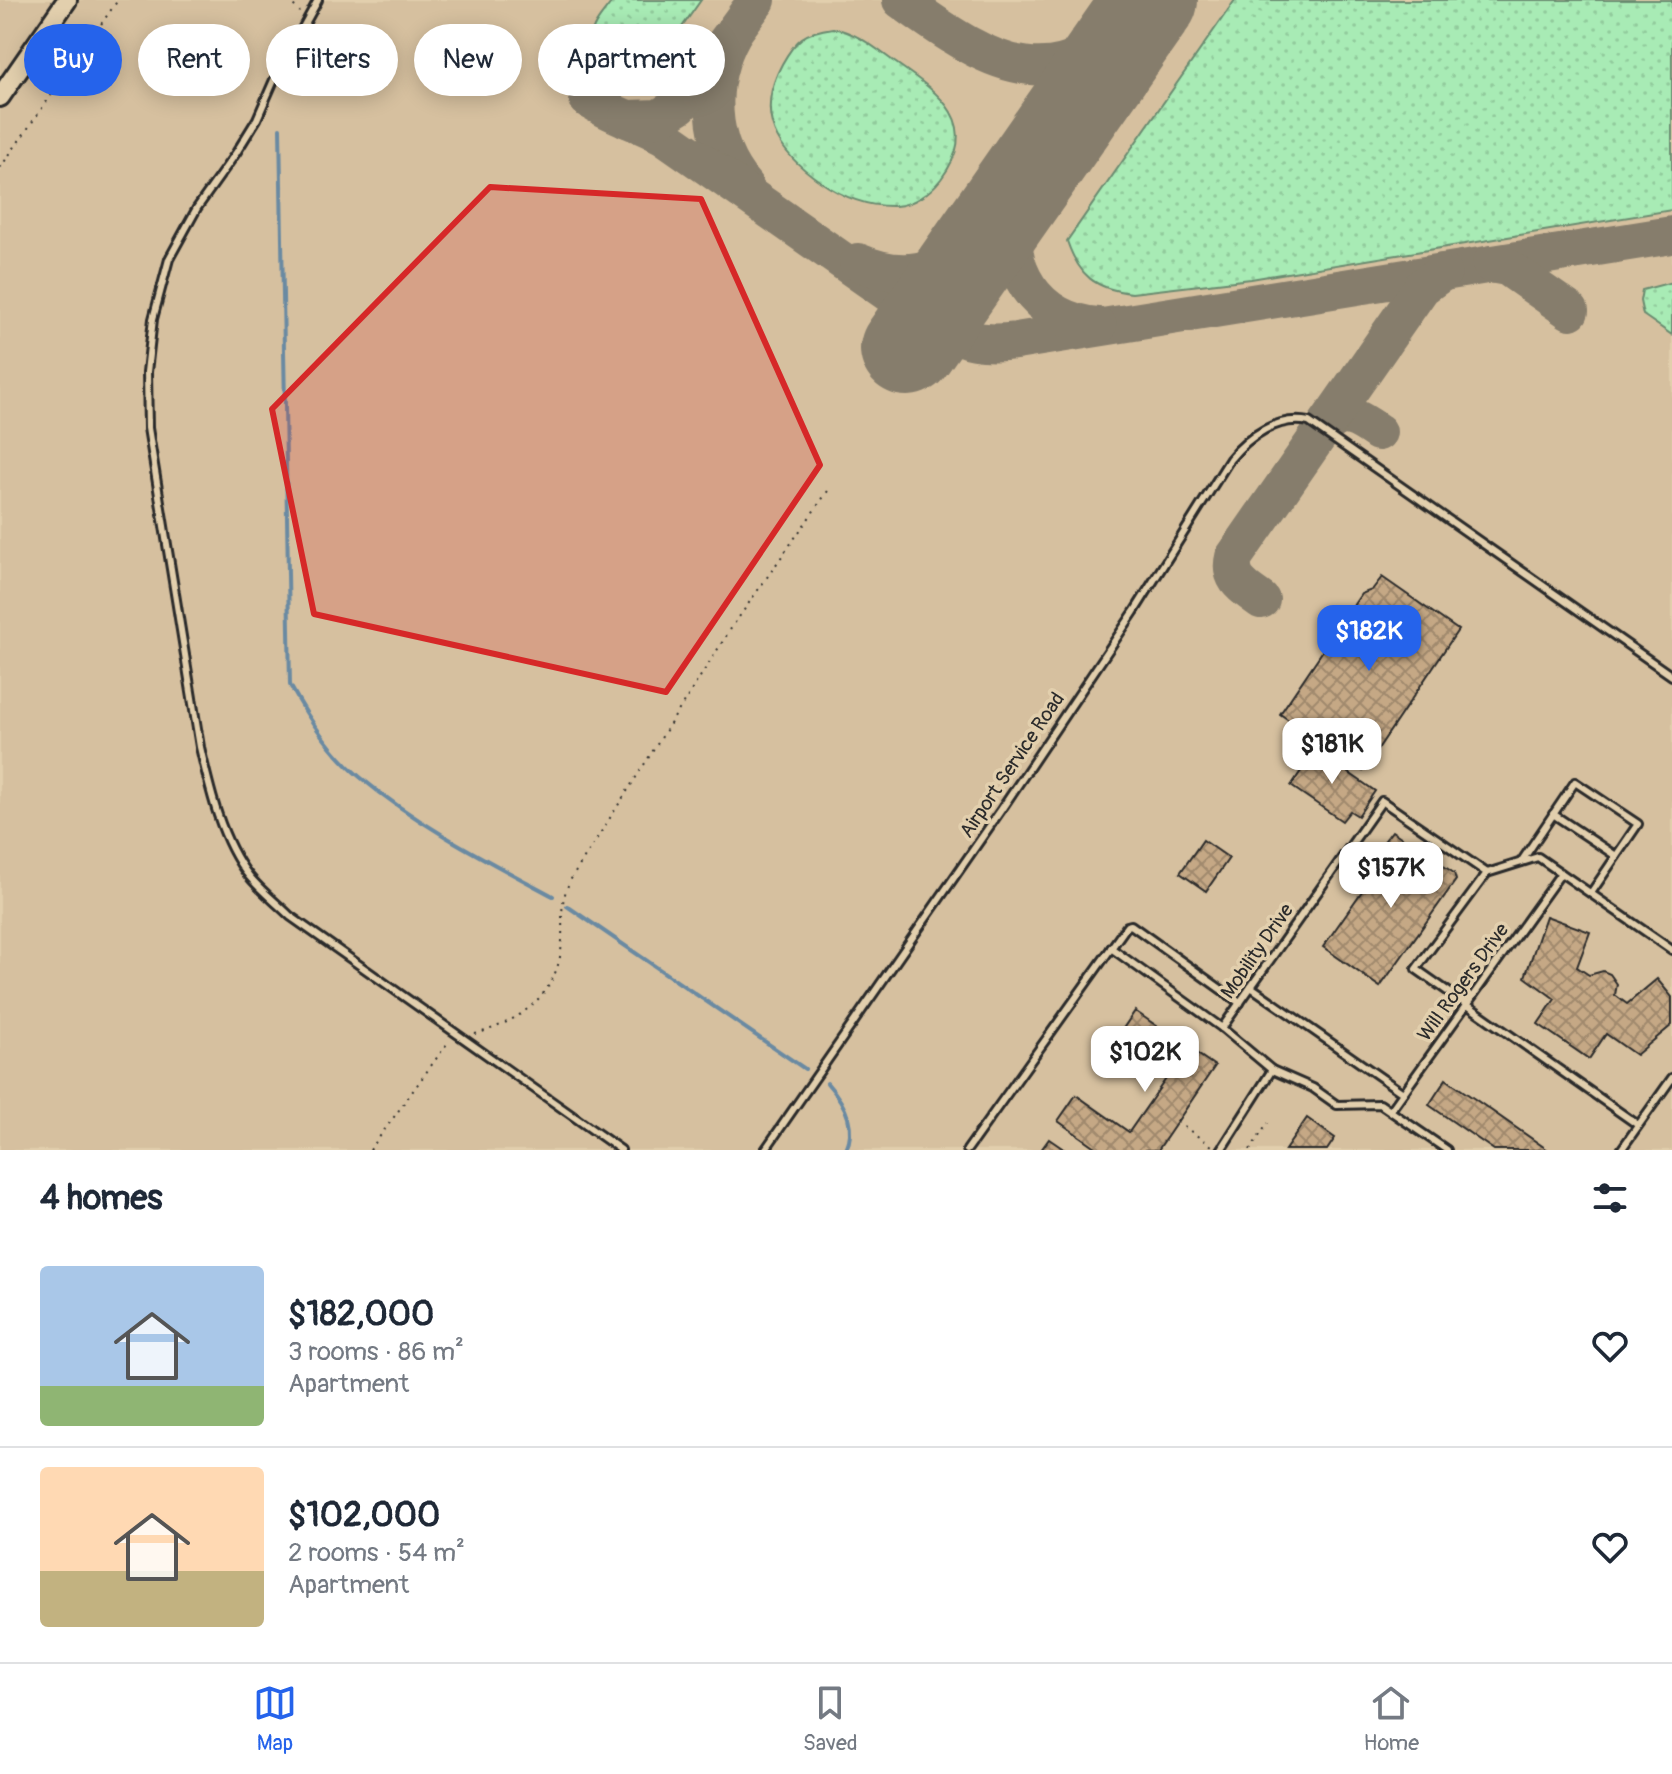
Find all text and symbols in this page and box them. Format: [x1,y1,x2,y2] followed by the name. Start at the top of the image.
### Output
[24,24,122,96] chip: Buy
[138,24,250,96] chip: Rent
[266,24,398,96] chip: Filters
[414,24,522,96] chip: New
[538,24,725,96] chip: Apartment
[1313,605,1425,673] pin: $182K
[1335,615,1403,647] text: $182K
[954,687,1070,843] street label: Airport Service Road
[1276,718,1388,786] pin: $181K
[1300,728,1364,760] text: $181K
[1335,842,1447,910] pin: $157K
[1357,852,1425,884] text: $157K
[1215,898,1299,1003] street label: Mobility Drive
[1412,918,1514,1046] street label: Will Rogers Drive
[1089,1026,1201,1094] pin: $102K
[1109,1036,1181,1068] text: $102K
[1588,1176,1632,1220] icon: filters
[40,1177,162,1220] text: 4 homes
[288,1293,434,1336] text: $182,000
[104,1298,200,1394] icon: home
[1588,1324,1632,1368] icon: heart
[288,1336,464,1368] text: 3 rooms · 86 m²
[288,1368,409,1400] text: Apartment
[288,1494,440,1537] text: $102,000
[104,1499,200,1595] icon: home
[1588,1525,1632,1569] icon: heart
[288,1537,465,1569] text: 2 rooms · 54 m²
[288,1569,409,1601] text: Apartment
[253,1681,297,1757] tab: Map
[803,1681,858,1757] tab: Saved
[1364,1681,1419,1757] tab: Home

